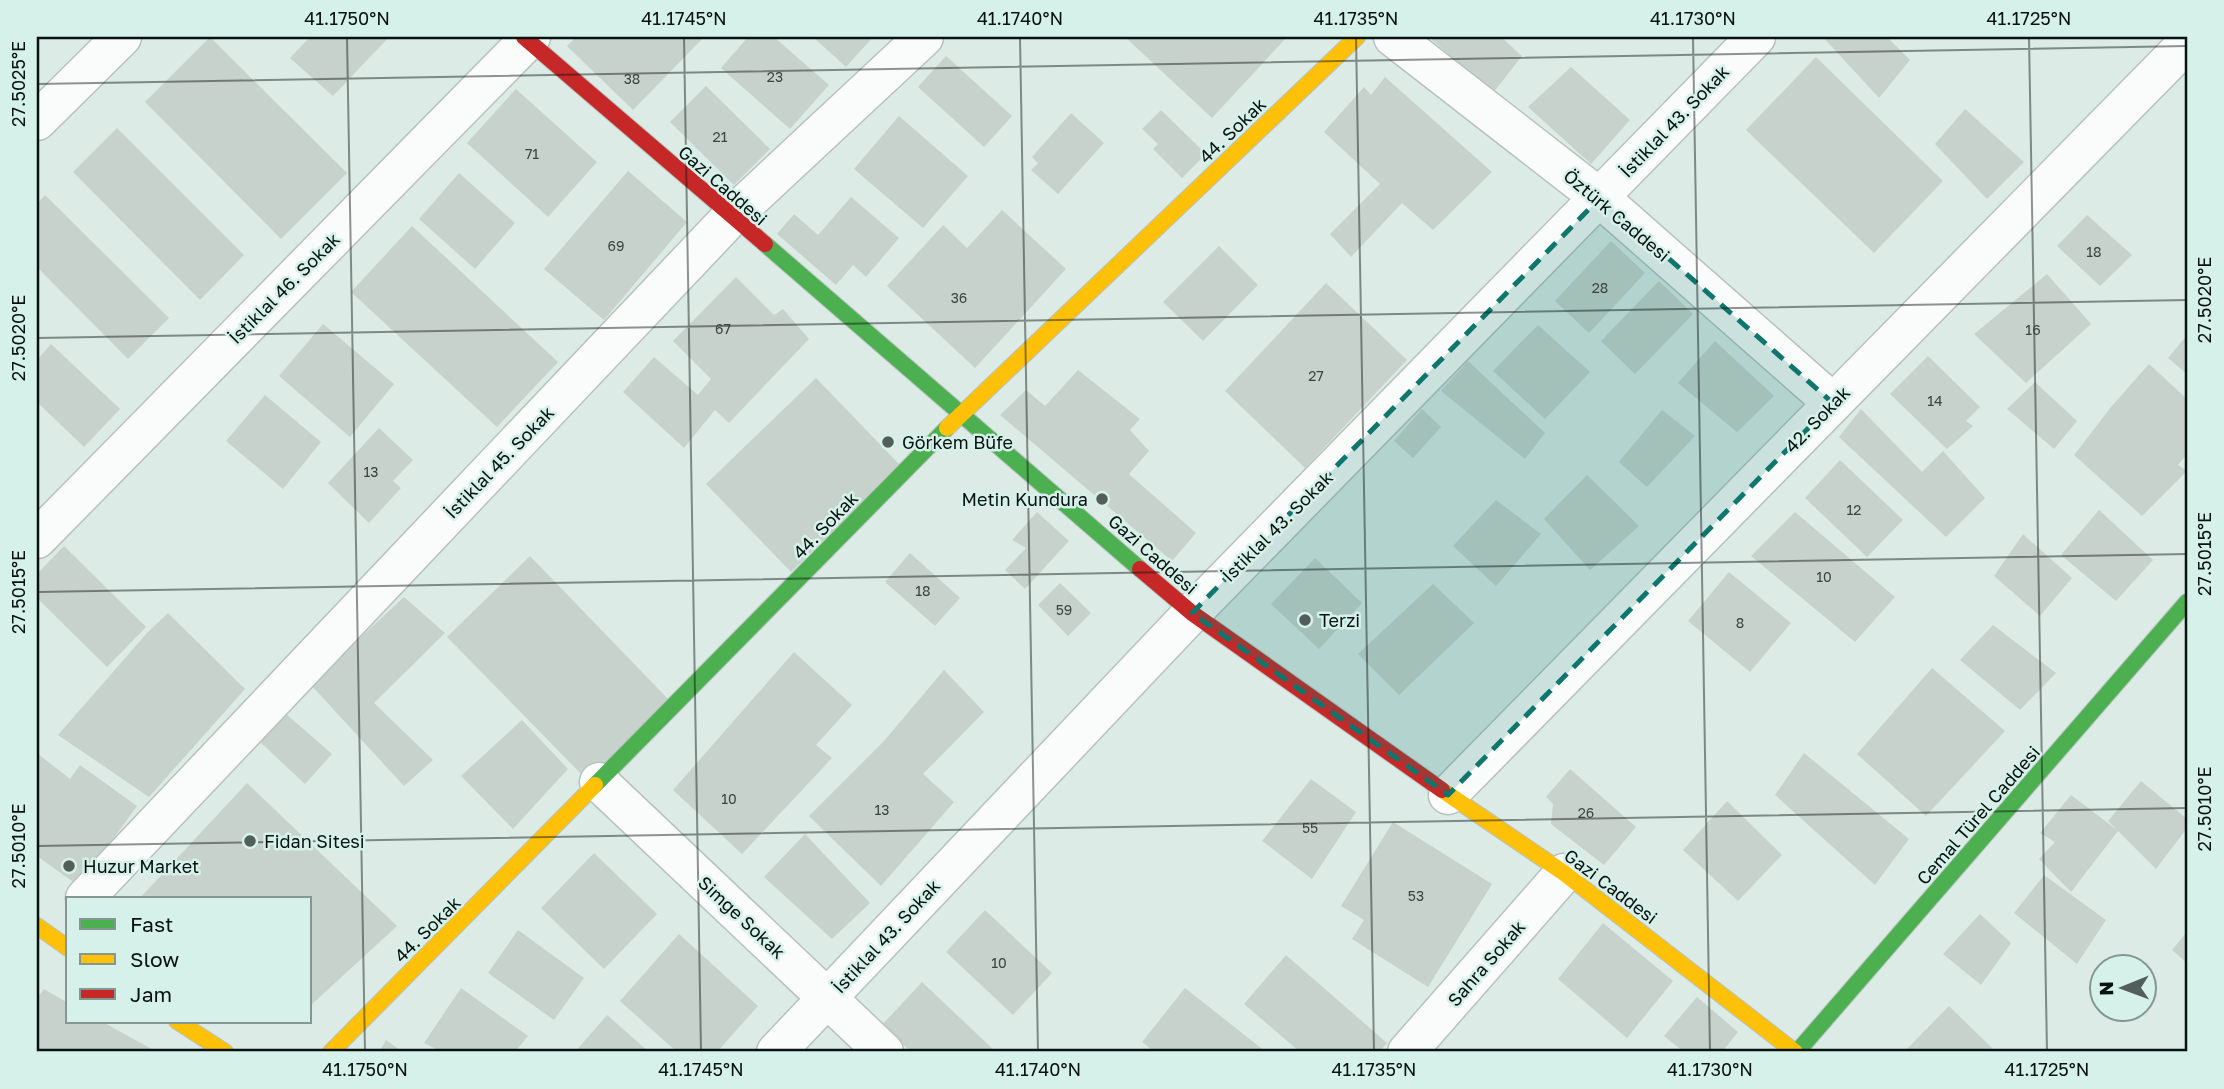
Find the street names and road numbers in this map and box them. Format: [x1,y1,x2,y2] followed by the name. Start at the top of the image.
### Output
[1615,60,1733,182] street label: İstiklal 43. Sokak
[1194,93,1270,167] street label: 44. Sokak
[674,140,772,230] street label: Gazi Caddesi
[1559,164,1675,266] street label: Öztürk Caddesi
[224,228,344,348] street label: İstiklal 46. Sokak
[1780,381,1854,457] street label: 42. Sokak
[440,401,558,523] street label: İstiklal 45. Sokak
[1217,466,1337,586] street label: İstiklal 43. Sokak
[788,487,862,563] street label: 44. Sokak
[1104,509,1202,599] street label: Gazi Caddesi
[1912,741,2044,889] street label: Cemal Türel Caddesi
[1560,844,1662,928] street label: Gazi Caddesi
[694,871,790,963] street label: Simge Sokak
[828,875,944,997] street label: İstiklal 43. Sokak
[389,891,465,967] street label: 44. Sokak
[1443,915,1529,1011] street label: Sahra Sokak

